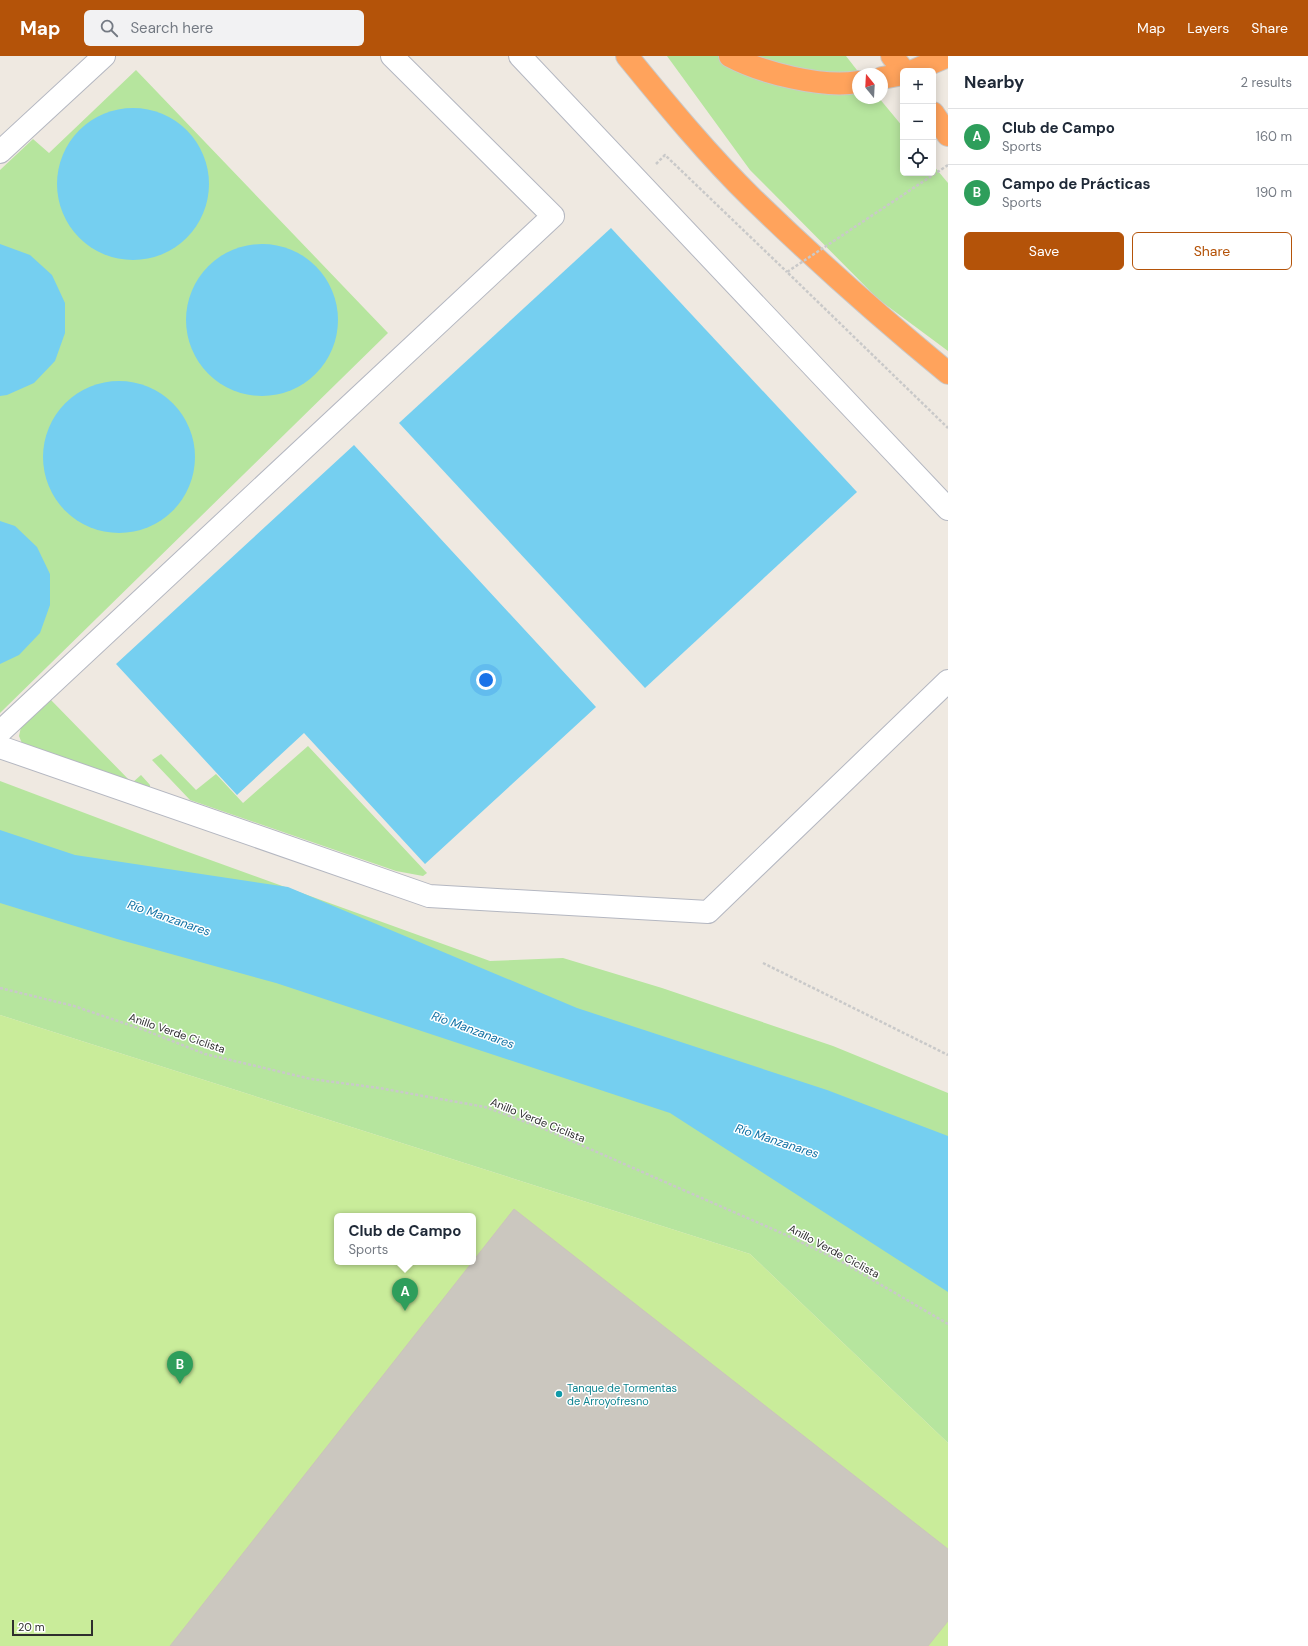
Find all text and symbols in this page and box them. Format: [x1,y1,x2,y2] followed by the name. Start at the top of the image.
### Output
[84,10,364,46] search box
[20,16,60,41] text: Map
[98,17,120,39] icon: search
[130,18,213,38] text: Search here
[1137,19,1165,37] text: Map
[1187,19,1229,37] text: Layers
[1251,19,1288,37] text: Share
[852,68,888,104] north arrow
[900,68,936,176] map controls
[900,68,936,104] button: +
[964,71,1024,93] text: Nearby
[1241,74,1292,91] text: 2 results
[900,104,936,140] button: −
[1002,118,1115,138] text: Club de Campo
[972,128,982,145] text: A
[1256,128,1292,145] text: 160 m
[1002,138,1042,155] text: Sports
[900,140,936,176] button: locate
[1002,174,1151,194] text: Campo de Prácticas
[973,184,981,201] text: B
[1256,184,1292,201] text: 190 m
[1002,194,1042,211] text: Sports
[964,232,1124,270] button: Save
[1132,232,1292,270] button: Share
[476,670,496,690] your location
[125,896,213,940] water label: Río Manzanares
[429,1008,517,1052] water label: Río Manzanares
[127,1010,227,1056] street label: Anillo Verde Ciclista
[489,1095,587,1145] street label: Anillo Verde Ciclista
[733,1120,821,1162] water label: Río Manzanares
[334,1213,476,1265] popup
[349,1221,462,1241] text: Club de Campo
[786,1221,882,1281] street label: Anillo Verde Ciclista
[349,1241,388,1258] text: Sports
[392,1278,418,1311] pin: A
[167,1351,193,1384] pin: B
[567,1381,677,1408] place label: Tanque de Tormentas de Arroyofresno
[554,1389,564,1399] marker: Tanque de Tormentas de Arroyofresno
[12,1618,93,1637] scale bar
[18,1620,44,1634] text: 20 m

